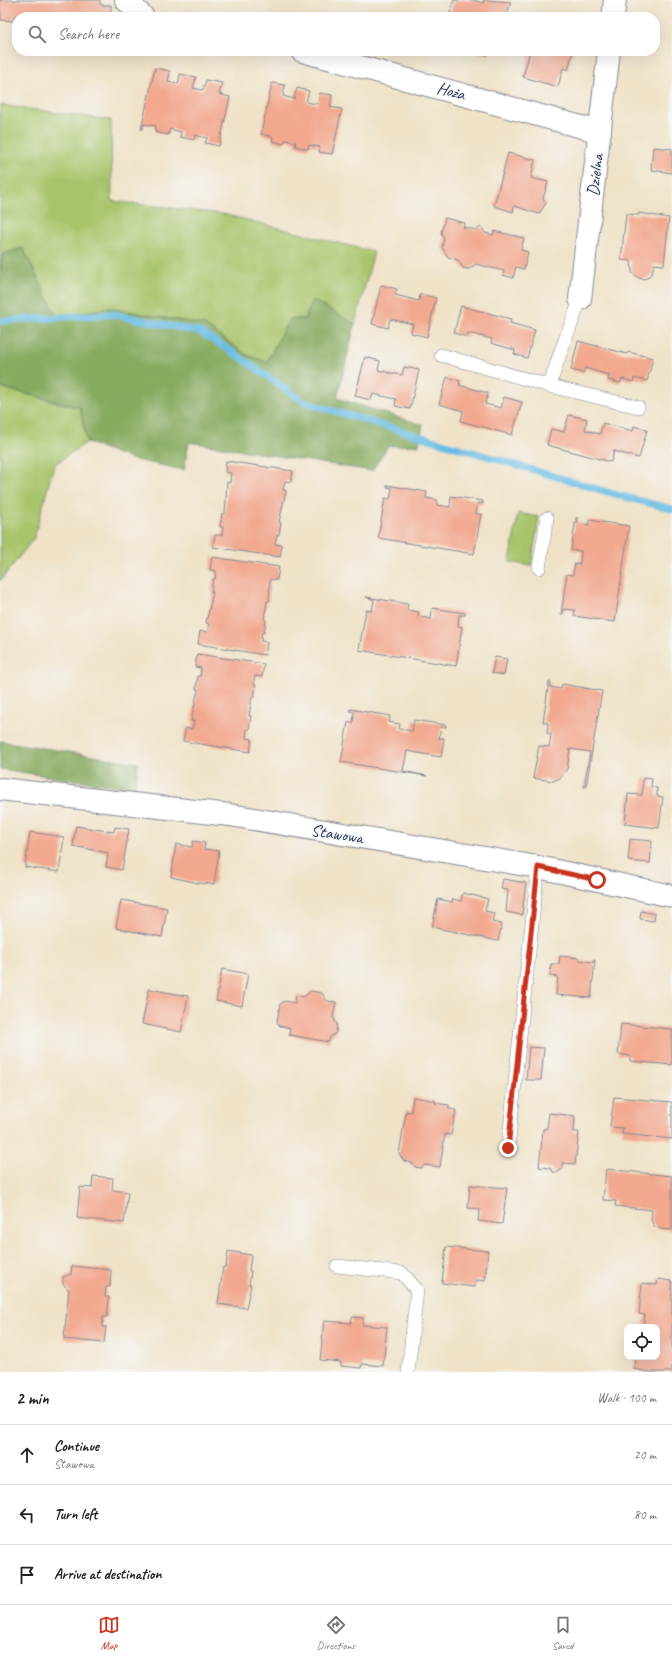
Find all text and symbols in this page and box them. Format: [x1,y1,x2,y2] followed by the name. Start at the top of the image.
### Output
[12,12,660,56] search box
[26,23,48,45] icon: search
[58,25,119,44] text: Search here
[435,77,469,105] street label: Hoża
[582,151,608,197] street label: Dzielna
[310,820,366,849] street label: Stawowa
[588,871,606,889] route start
[499,1139,517,1157] route end
[624,1324,660,1360] map controls
[624,1324,660,1360] button: locate
[16,1388,49,1409] text: 2 min
[597,1390,656,1406] text: Walk · 100 m
[54,1437,99,1456] text: Continue
[16,1444,38,1466] icon: ahead
[634,1447,656,1463] text: 20 m
[54,1456,94,1472] text: Stawowa
[16,1504,38,1526] icon: left
[54,1505,97,1524] text: Turn left
[634,1507,656,1523] text: 80 m
[16,1564,38,1586] icon: arrive
[54,1565,161,1584] text: Arrive at destination
[98,1614,120,1652] tab: Map
[317,1614,355,1652] tab: Directions
[552,1614,574,1652] tab: Saved

